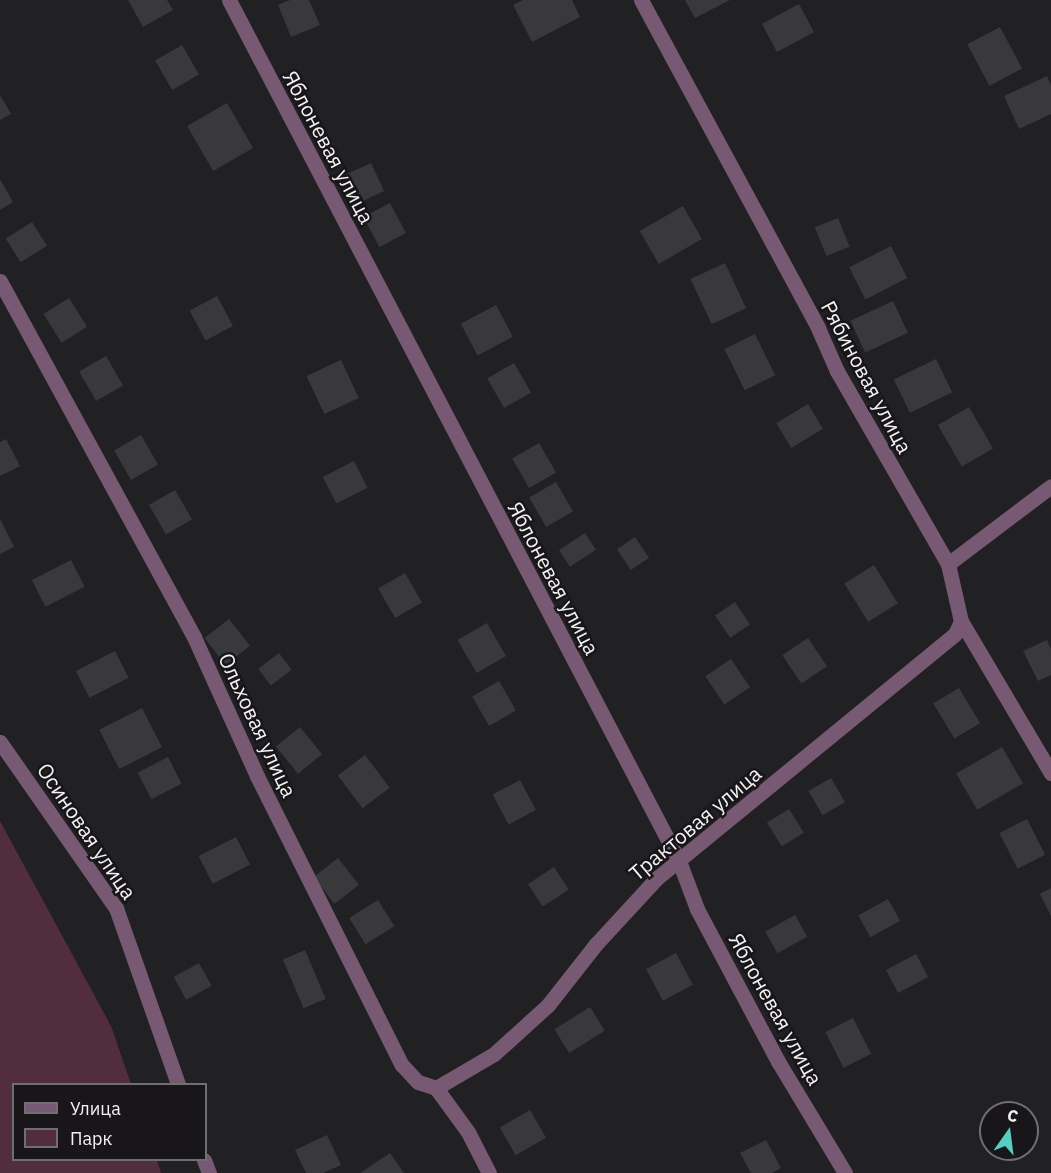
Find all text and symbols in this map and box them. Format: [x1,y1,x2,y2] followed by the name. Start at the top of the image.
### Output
[278,66,380,228] street label: Яблоневая улица
[816,296,918,458] street label: Рябиновая улица
[503,497,605,659] street label: Яблоневая улица
[214,649,302,801] street label: Ольховая улица
[32,758,142,904] street label: Осиновая улица
[624,760,766,886] street label: Трактовая улица
[724,929,828,1089] street label: Яблоневая улица
[12,1083,207,1161] legend
[70,1097,121,1120] text: Улица
[979,1101,1039,1161] north arrow
[1005,1105,1020,1126] text: С
[70,1127,112,1150] text: Парк

